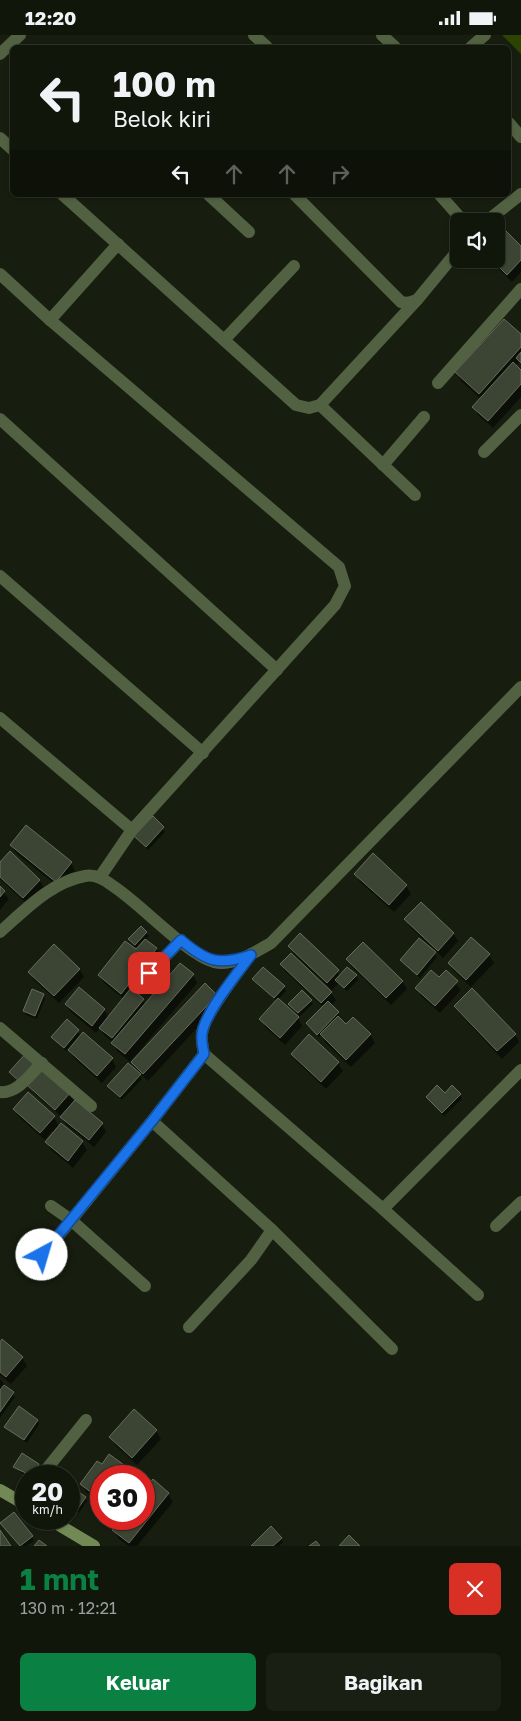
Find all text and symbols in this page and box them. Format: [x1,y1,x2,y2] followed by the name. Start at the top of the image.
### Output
[25,6,76,29] text: 12:20
[113,63,216,105] text: 100 m
[30,65,95,130] icon: left
[113,105,211,132] text: Belok kiri
[167,160,195,188] icon: left
[220,160,248,188] icon: ahead
[273,160,301,188] icon: ahead
[326,160,354,188] icon: right
[450,213,505,268] map controls
[450,213,505,268] button: sound
[128,952,170,994] pin
[135,959,163,987] icon: arrive
[15,1228,67,1280] position arrow
[90,1465,155,1530] speed limit sign: 30
[32,1476,63,1507] text: 20
[32,1502,63,1517] text: km/h
[20,1561,99,1597] text: 1 mnt
[449,1563,501,1615] button: close
[20,1598,117,1618] text: 130 m · 12:21
[20,1653,256,1711] button: Keluar
[266,1653,501,1711] button: Bagikan

